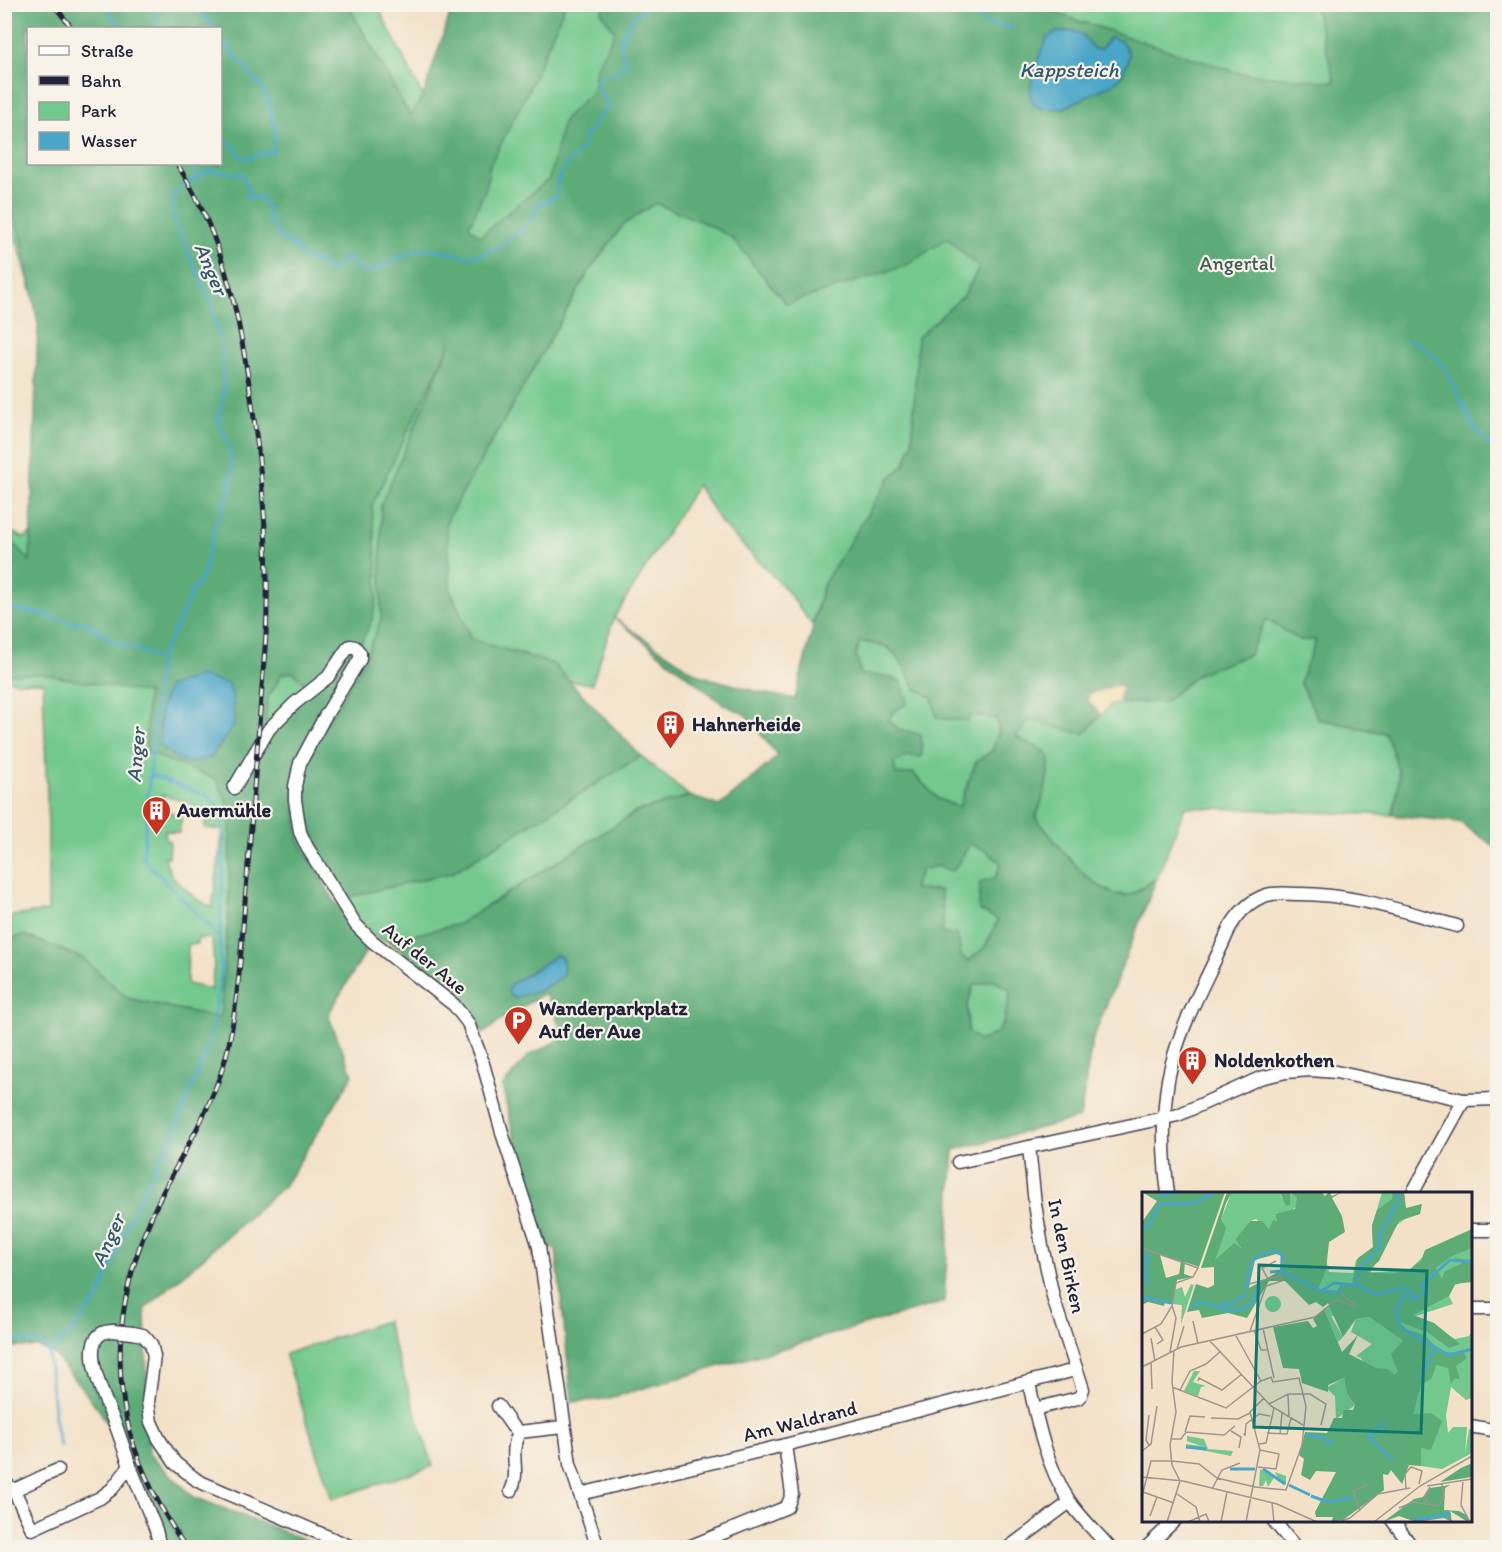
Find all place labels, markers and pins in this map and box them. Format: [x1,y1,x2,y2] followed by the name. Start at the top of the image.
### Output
[655,708,687,750] building icon: Hahnerheide
[692,712,801,736] place label: Hahnerheide
[140,794,172,836] building icon: Auermühle
[176,798,272,822] place label: Auermühle
[538,996,688,1043] place label: Wanderparkplatz Auf der Aue
[502,1004,534,1046] parking icon: Wanderparkplatz Auf der Aue
[1177,1044,1209,1086] building icon: Noldenkothen
[1214,1048,1335,1072] place label: Noldenkothen

